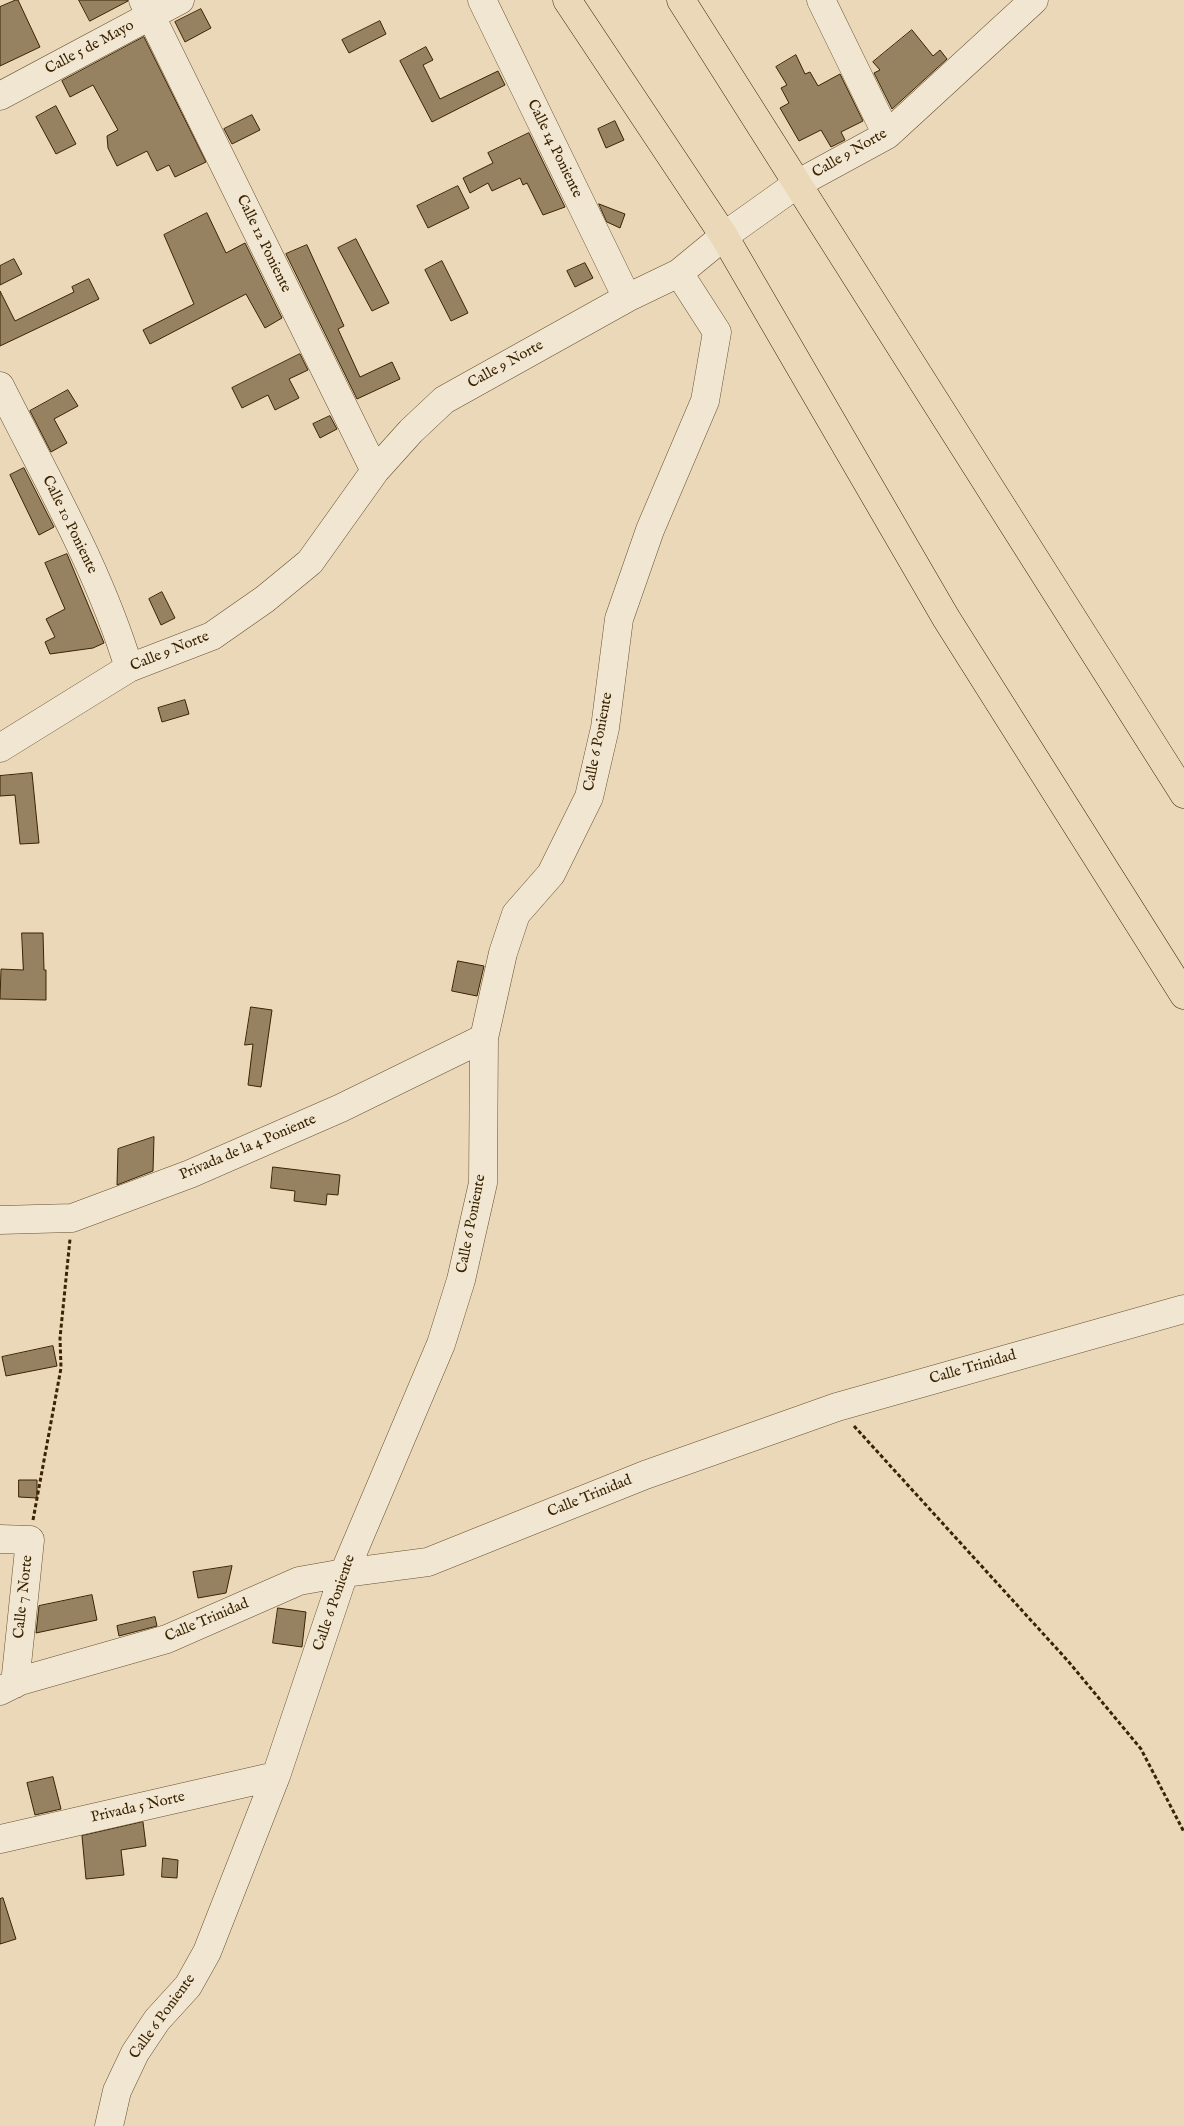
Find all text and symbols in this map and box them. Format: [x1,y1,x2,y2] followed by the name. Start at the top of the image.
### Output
[43,17,137,79] street label: Calle 5 de Mayo
[522,97,586,201] street label: Calle 14 Poniente
[809,125,891,183] street label: Calle 9 Norte
[232,192,294,296] street label: Calle 12 Poniente
[465,337,547,393] street label: Calle 9 Norte
[37,473,101,577] street label: Calle 10 Poniente
[128,628,212,676] street label: Calle 9 Norte
[581,691,617,793] street label: Calle 6 Poniente
[177,1111,319,1185] street label: Privada de la 4 Poniente
[454,1173,490,1275] street label: Calle 6 Poniente
[928,1347,1018,1389] street label: Calle Trinidad
[545,1472,635,1522] street label: Calle Trinidad
[310,1553,360,1653] street label: Calle 6 Poniente
[11,1554,37,1640] street label: Calle 7 Norte
[162,1595,252,1647] street label: Calle Trinidad
[89,1788,187,1828] street label: Privada 5 Norte
[126,1971,200,2063] street label: Calle 6 Poniente

